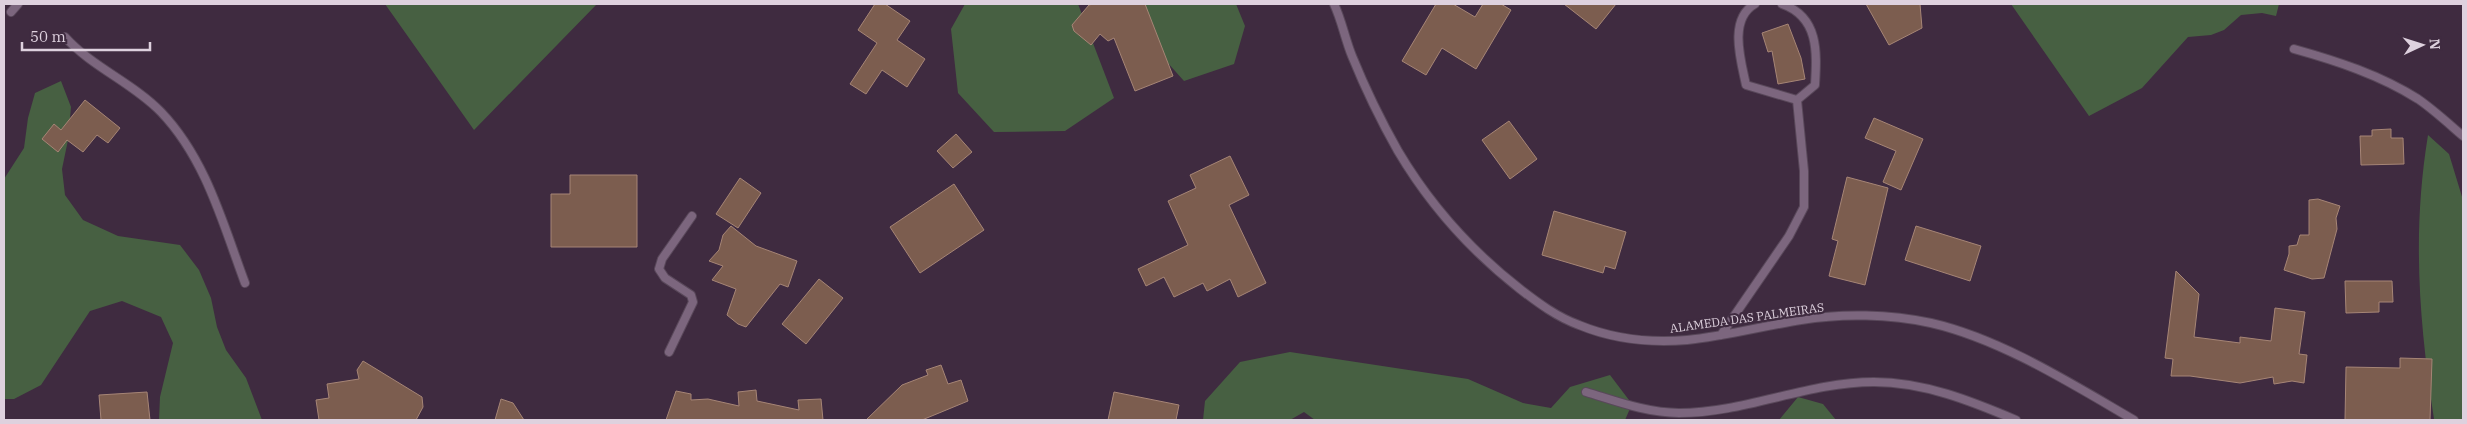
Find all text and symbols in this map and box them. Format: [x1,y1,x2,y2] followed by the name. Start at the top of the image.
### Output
[22,20,150,52] scale bar
[2397,20,2447,70] north arrow
[30,27,66,46] text: 50 m
[2426,38,2444,50] text: N
[1669,299,1825,336] street label: ALAMEDA DAS PALMEIRAS

